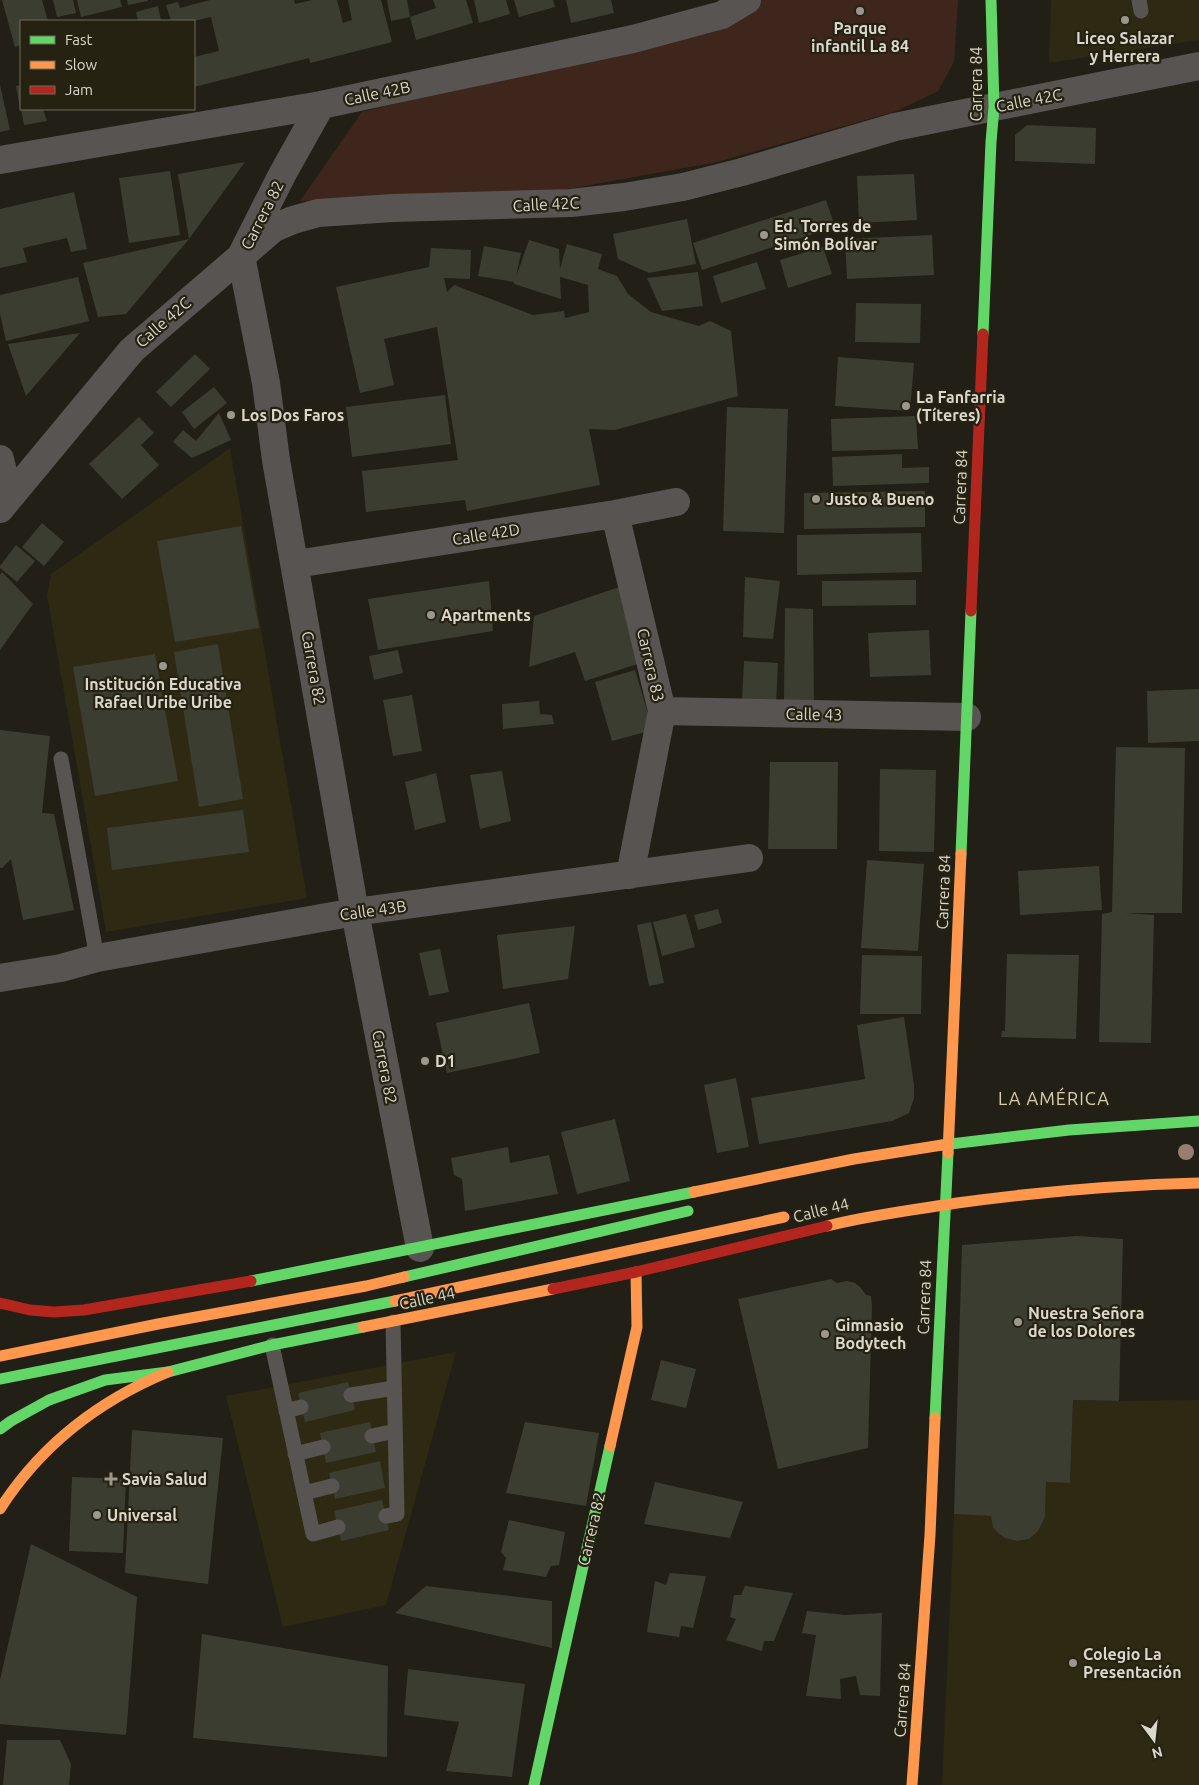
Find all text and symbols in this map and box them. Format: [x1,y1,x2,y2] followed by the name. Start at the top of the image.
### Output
[854,5,866,17] marker: Parque infantil La 84
[1119,14,1131,26] marker: Liceo Salazar y Herrera
[811,19,909,55] place label: Parque infantil La 84
[20,20,195,110] legend
[1076,29,1174,65] place label: Liceo Salazar y Herrera
[65,31,93,48] text: Fast
[967,47,985,121] street label: Carrera 84
[65,56,98,73] text: Slow
[342,77,412,109] street label: Calle 42B
[65,81,93,98] text: Jam
[994,85,1064,115] street label: Calle 42C
[237,178,287,252] street label: Carrera 82
[512,193,580,215] street label: Calle 42C
[774,217,878,253] place label: Ed. Torres de Simón Bolívar
[758,229,770,241] marker: Ed. Torres de Simón Bolívar
[132,293,194,351] street label: Calle 42C
[916,388,1006,425] place label: La Fanfarria (Títeres)
[900,400,912,412] marker: La Fanfarria (Títeres)
[241,406,344,424] place label: Los Dos Faros
[225,409,237,421] marker: Los Dos Faros
[950,449,970,525] street label: Carrera 84
[826,490,934,508] place label: Justo & Bueno
[810,493,822,505] marker: Justo & Bueno
[451,520,521,548] street label: Calle 42D
[441,606,531,624] place label: Apartments
[425,609,437,621] marker: Apartments
[634,626,668,704] street label: Carrera 83
[299,630,329,706] street label: Carrera 82
[157,660,169,672] marker: Institución Educativa Rafael Uribe Uribe
[84,675,242,711] place label: Institución Educativa Rafael Uribe Uribe
[785,705,843,723] street label: Calle 43
[933,854,953,930] street label: Carrera 84
[339,896,407,924] street label: Calle 43B
[369,1028,401,1106] street label: Carrera 82
[435,1052,456,1070] place label: D1
[419,1055,431,1067] marker: D1
[998,1087,1110,1108] district label: LA AMÉRICA
[791,1194,851,1226] street label: Calle 44
[914,1259,934,1335] street label: Carrera 84
[397,1283,457,1313] street label: Calle 44
[1028,1304,1144,1340] place label: Nuestra Señora de los Dolores
[835,1316,906,1352] place label: Gimnasio Bodytech
[1012,1316,1024,1328] marker: Nuestra Señora de los Dolores
[819,1328,831,1340] marker: Gimnasio Bodytech
[122,1470,207,1488] place label: Savia Salud
[104,1472,118,1486] marker: Savia Salud
[574,1490,608,1568] street label: Carrera 82
[107,1506,177,1524] place label: Universal
[91,1509,103,1521] marker: Universal
[1083,1645,1182,1681] place label: Colegio La Presentación
[1067,1657,1079,1669] marker: Colegio La Presentación
[890,1662,914,1738] street label: Carrera 84
[1129,1715,1179,1765] north arrow
[1150,1743,1164,1762] text: N

